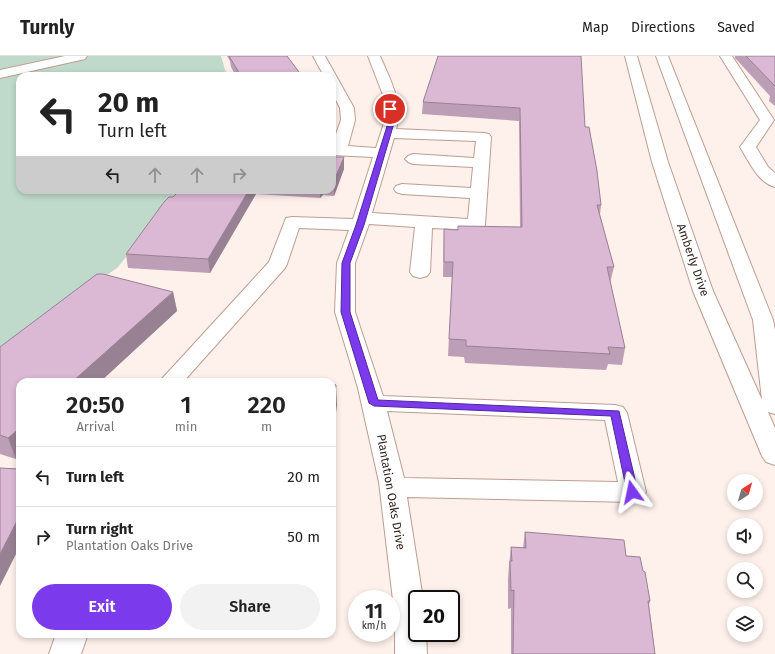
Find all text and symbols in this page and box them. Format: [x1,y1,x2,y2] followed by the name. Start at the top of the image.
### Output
[20,16,74,39] text: Turnly
[582,19,609,36] text: Map
[631,19,695,36] text: Directions
[717,19,755,36] text: Saved
[98,86,159,119] text: 20 m
[32,88,84,140] icon: left
[373,92,407,126] pin
[379,98,401,120] icon: arrive
[98,120,167,142] text: Turn left
[102,164,124,186] icon: left
[144,164,166,186] icon: ahead
[186,164,208,186] icon: ahead
[228,164,250,186] icon: right
[674,222,712,298] street label: Amberly Drive
[66,391,125,419] text: 20:50
[181,391,192,419] text: 1
[247,391,286,419] text: 220
[76,419,114,434] text: Arrival
[175,419,197,434] text: min
[261,419,272,434] text: m
[374,433,408,551] street label: Plantation Oaks Drive
[32,466,54,488] icon: left
[66,468,124,486] text: Turn left
[287,468,320,486] text: 20 m
[611,471,653,513] position arrow
[727,474,763,510] north arrow
[727,474,763,642] map controls
[727,518,763,554] button: sound
[66,520,133,538] text: Turn right
[32,526,54,548] icon: right
[287,528,320,546] text: 50 m
[66,538,193,553] text: Plantation Oaks Drive
[727,562,763,598] button: search
[32,584,172,630] button: Exit
[180,584,320,630] button: Share
[408,590,460,642] speed limit sign: 20
[365,599,383,623] text: 11
[727,606,763,642] button: layers
[362,620,386,632] text: km/h

